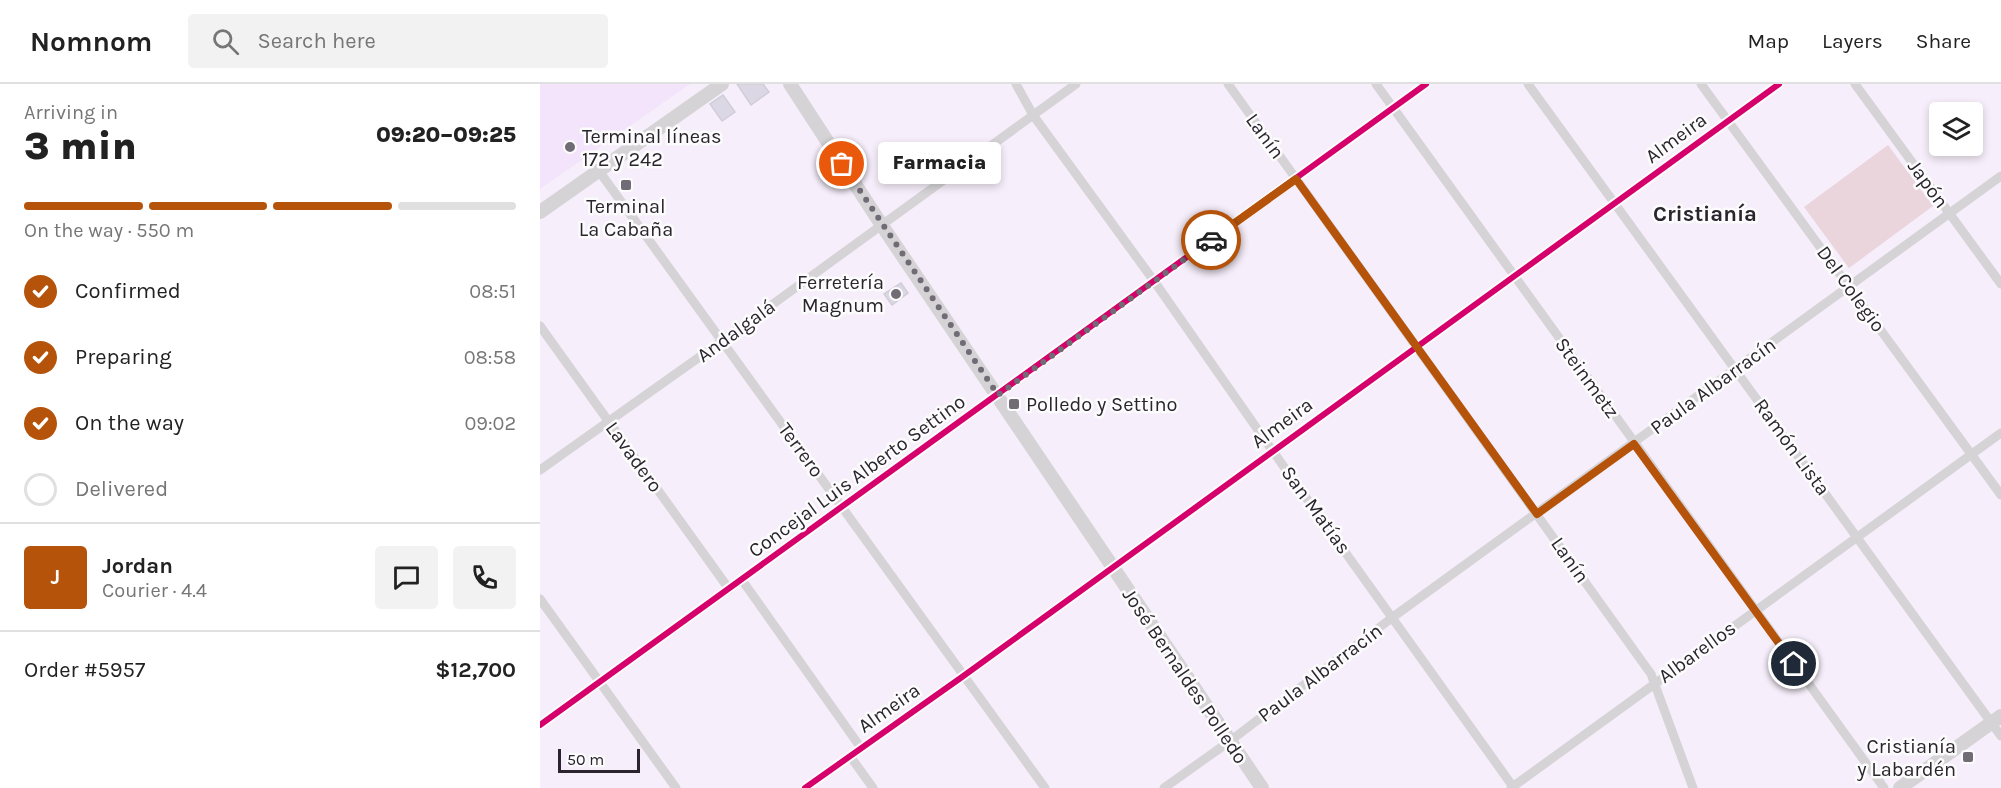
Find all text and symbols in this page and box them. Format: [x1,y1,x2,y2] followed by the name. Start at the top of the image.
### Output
[188,14,608,68] search box
[30,25,152,58] text: Nomnom
[209,25,242,58] icon: search
[257,28,376,54] text: Search here
[1747,29,1789,53] text: Map
[1822,29,1883,53] text: Layers
[1916,29,1971,53] text: Share
[24,101,118,124] text: Arriving in
[1929,102,1983,156] map controls
[1929,102,1983,156] button: layers
[1641,108,1711,168] street label: Almeira
[1241,109,1289,163] street label: Lanín
[376,122,516,148] text: 09:20–09:25
[24,123,137,169] text: 3 min
[582,125,722,171] place label: Terminal líneas 172 y 242
[816,138,867,189] pin
[563,140,577,154] marker: Terminal líneas 172 y 242
[878,143,1001,185] callout: Farmacia
[825,147,858,180] icon: bag
[893,151,987,174] text: Farmacia
[1903,155,1953,213] street label: Japón
[619,178,633,192] marker: Terminal La Cabaña
[579,195,673,241] place label: Terminal La Cabaña
[1653,201,1757,227] district label: Cristianía
[1181,210,1241,270] courier
[24,219,194,242] text: On the way · 550 m
[1195,224,1228,257] icon: car
[1812,241,1890,337] street label: Del Colegio
[797,271,884,317] place label: Ferretería Magnum
[24,275,57,308] icon: check
[75,278,181,304] text: Confirmed
[469,280,516,303] text: 08:51
[889,287,903,301] marker: Ferretería Magnum
[692,295,780,367] street label: Andalgalá
[1550,333,1624,423] street label: Steinmetz
[1646,333,1780,439] street label: Paula Albarracín
[24,341,57,374] icon: check
[75,344,172,370] text: Preparing
[464,346,516,369] text: 08:58
[744,390,970,562] street label: Concejal Luis Alberto Settino
[1026,393,1177,416] place label: Polledo y Settino
[1247,393,1317,453] street label: Almeira
[1749,394,1835,500] street label: Ramón Lista
[1007,397,1021,411] marker: Polledo y Settino
[24,407,57,440] icon: check
[75,410,184,436] text: On the way
[464,412,516,435] text: 09:02
[601,417,667,497] street label: Lavadero
[774,418,828,482] street label: Terrero
[1276,462,1356,558] street label: San Matías
[75,476,168,502] text: Delivered
[1546,533,1594,587] street label: Lanín
[375,546,438,609] button: chat
[453,546,516,609] button: phone
[102,553,173,579] text: Jordan
[51,564,60,590] text: J
[102,579,207,602] text: Courier · 4.4
[1118,584,1252,768] street label: José Bernaldes Polledo
[1654,616,1740,688] street label: Albarellos
[1253,619,1387,727] street label: Paula Albarracín
[1768,638,1819,689] pin
[1777,647,1810,680] icon: home
[24,657,145,683] text: Order #5957
[435,657,516,683] text: $12,700
[854,678,924,738] street label: Almeira
[1856,735,1956,781] place label: Cristianía y Labardén
[558,746,640,774] scale bar
[567,750,604,769] text: 50 m
[1961,750,1975,764] marker: Cristianía y Labardén

